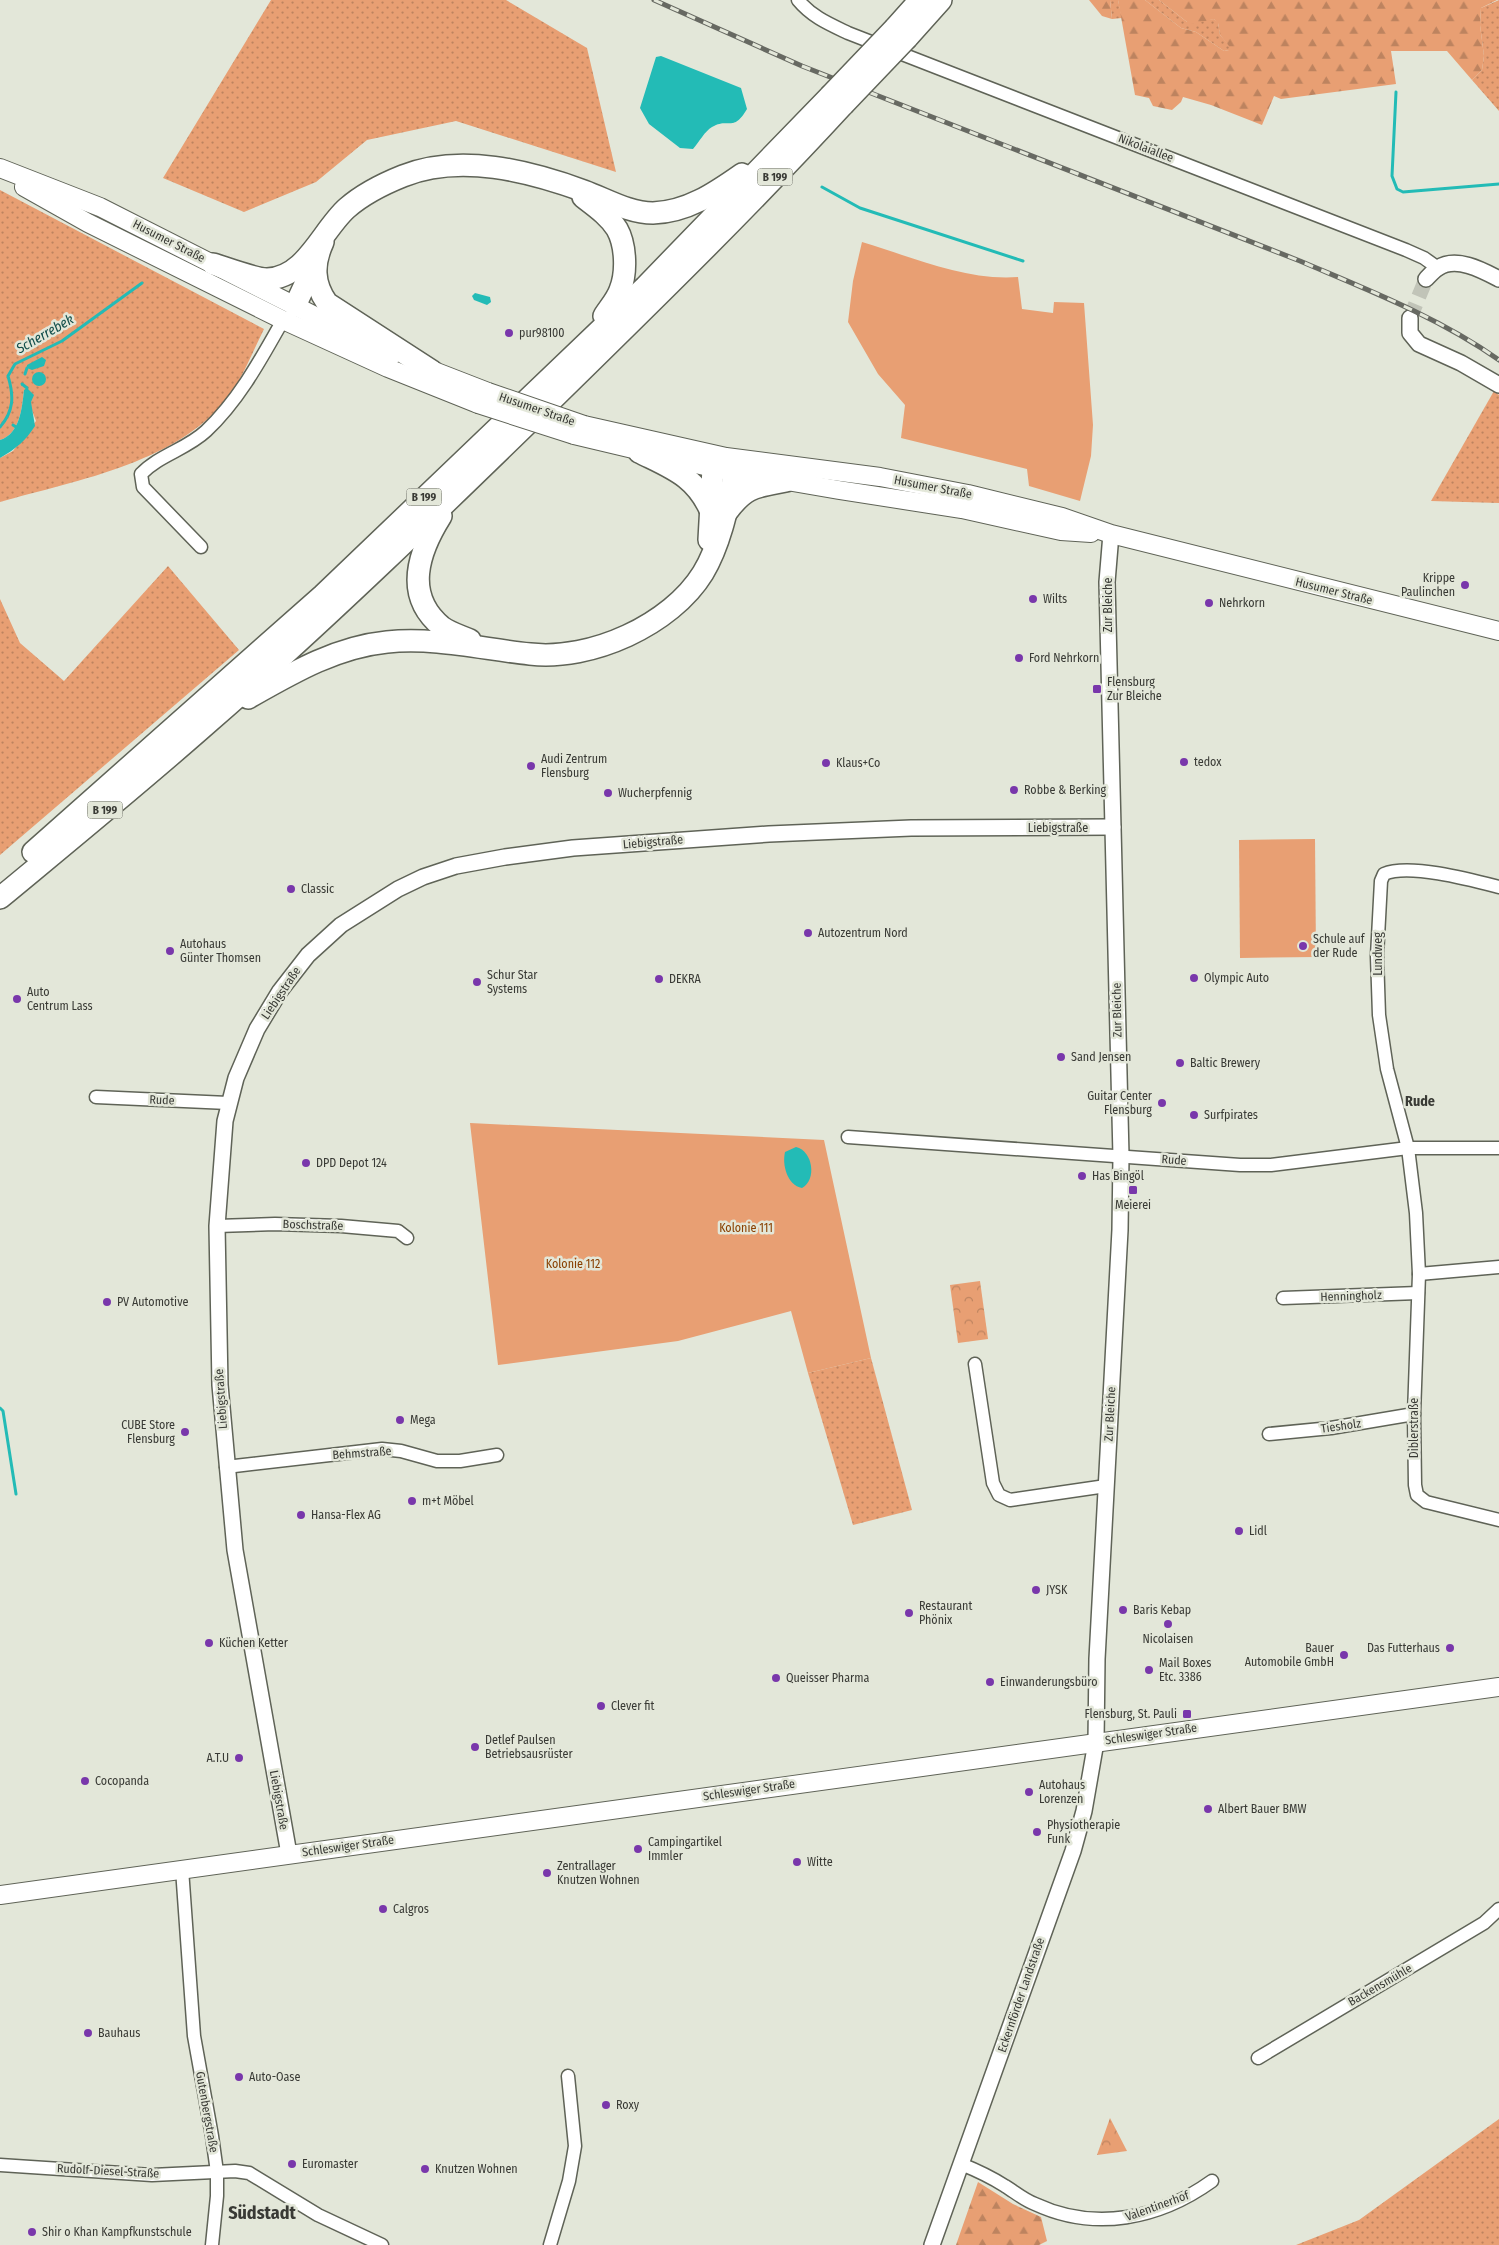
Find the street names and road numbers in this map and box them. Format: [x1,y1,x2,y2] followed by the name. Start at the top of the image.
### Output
[1116,131,1176,165] street label: Nikolaiallee
[758,168,792,186] road number: B 199
[131,217,207,265] street label: Husumer Straße
[497,390,577,429] street label: Husumer Straße
[893,473,973,501] street label: Husumer Straße
[406,488,442,506] road number: B 199
[1294,575,1374,607] street label: Husumer Straße
[1101,578,1115,632] street label: Zur Bleiche
[88,802,122,818] road number: B 199
[1028,821,1088,835] street label: Liebigstraße
[622,832,684,852] street label: Liebigstraße
[1371,932,1385,976] street label: Lundweg
[258,964,304,1022] street label: Liebigstraße
[1110,982,1124,1037] street label: Zur Bleiche
[149,1093,175,1107] street label: Rude
[1161,1152,1187,1168] street label: Rude
[282,1217,344,1233] street label: Boschstraße
[1320,1288,1382,1304] street label: Henningholz
[212,1368,230,1430] street label: Liebigstraße
[1102,1386,1118,1442] street label: Zur Bleiche
[1407,1398,1421,1458] street label: Diblerstraße
[1320,1416,1362,1436] street label: Tiesholz
[332,1444,392,1462] street label: Behmstraße
[1104,1721,1198,1747] street label: Schleswiger Straße
[267,1769,291,1831] street label: Liebigstraße
[702,1777,796,1803] street label: Schleswiger Straße
[301,1833,395,1859] street label: Schleswiger Straße
[995,1936,1047,2054] street label: Eckernförder Landstraße
[1346,1961,1414,2009] street label: Backensmühle
[193,2070,221,2154] street label: Gutenbergstraße
[56,2161,160,2181] street label: Rudolf-Diesel-Straße
[1123,2188,1192,2224] street label: Valentinerhof

